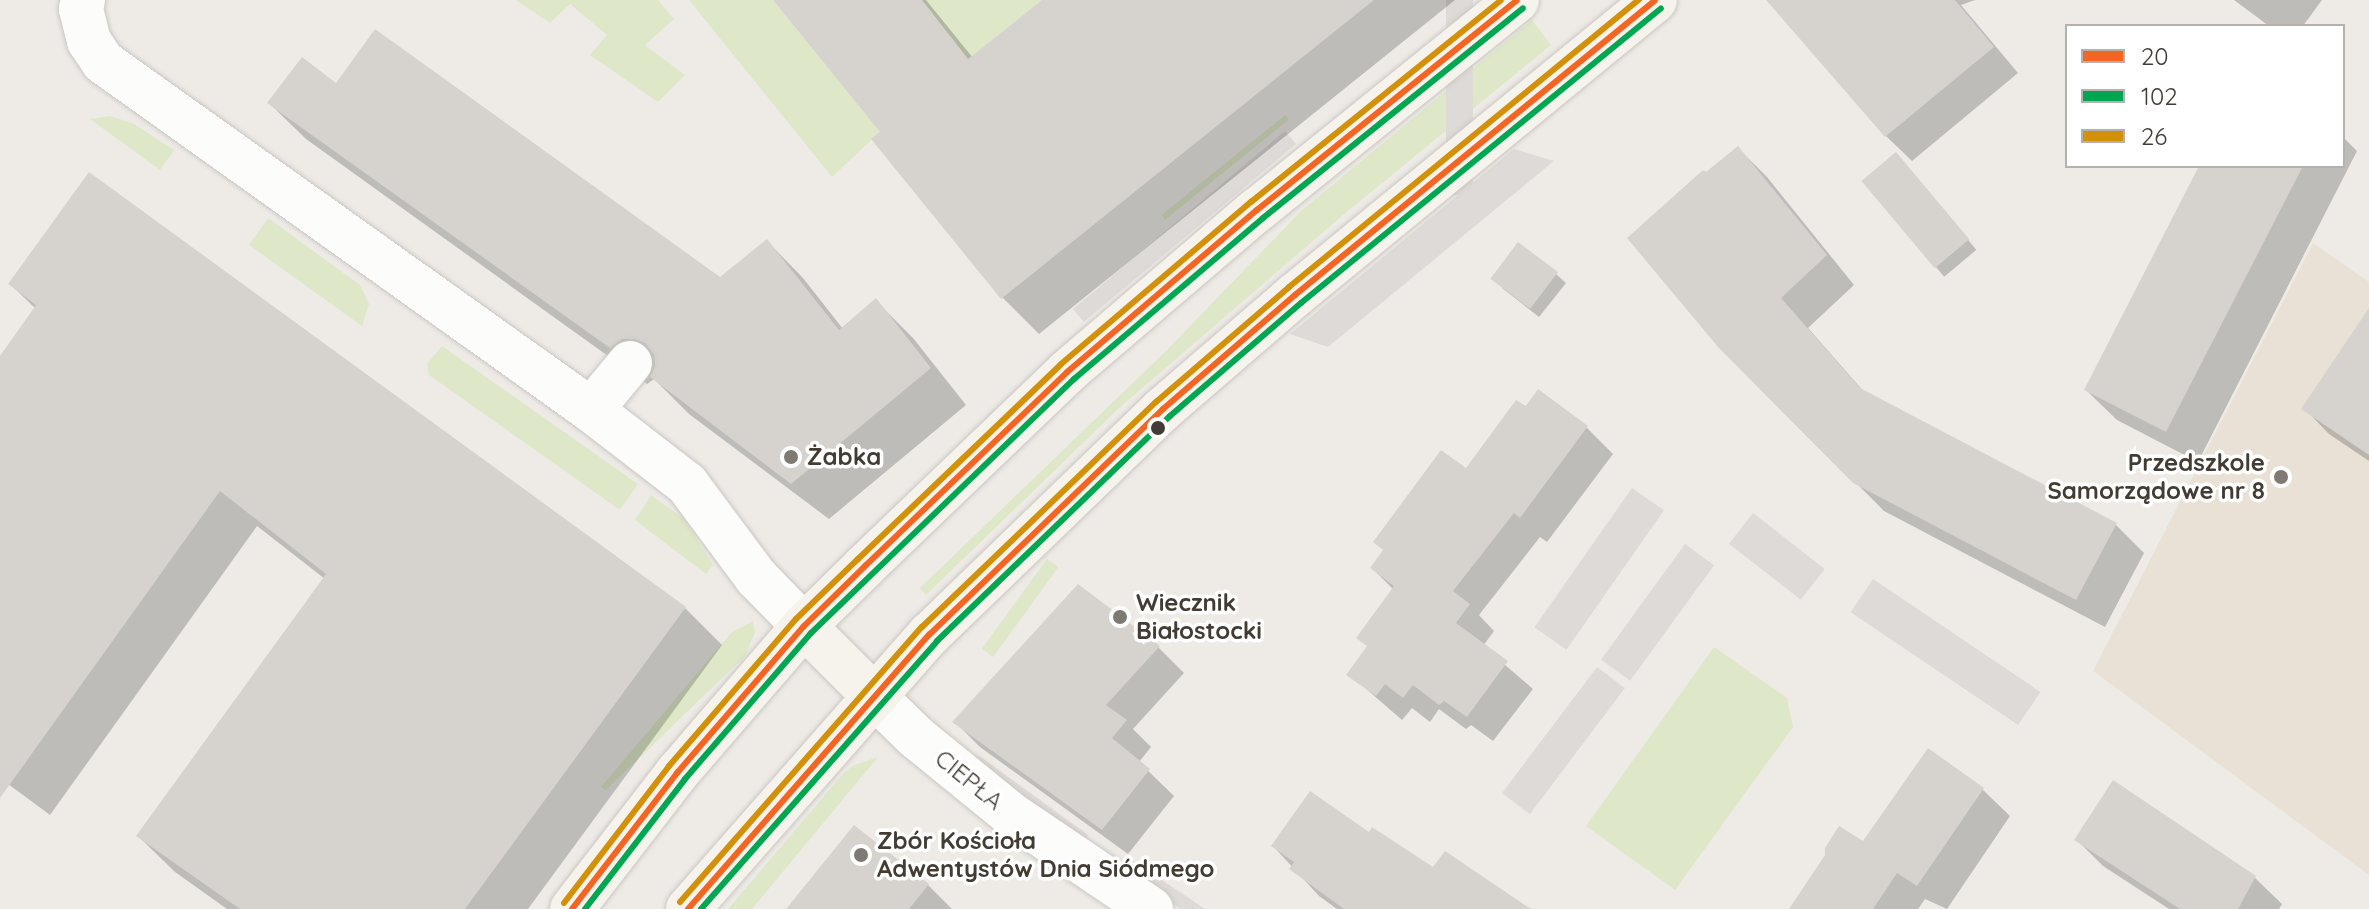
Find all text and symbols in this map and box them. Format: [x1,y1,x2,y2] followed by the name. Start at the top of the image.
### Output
[2065,24,2345,168] legend
[2141,41,2169,71] text: 20
[2141,81,2177,111] text: 102
[2141,121,2167,151] text: 26
[1150,420,1166,436] unlabelled marker
[807,443,881,471] place label: Żabka
[782,448,800,466] marker: Żabka
[2047,449,2265,505] place label: Przedszkole Samorządowe nr 8
[2272,468,2290,486] marker: Przedszkole Samorządowe nr 8
[1136,589,1262,645] place label: Wiecznik Białostocki
[1111,608,1129,626] marker: Wiecznik Białostocki
[929,744,1009,816] street label: CIEPŁA
[877,827,1214,883] place label: Zbór Kościoła Adwentystów Dnia Siódmego
[852,846,870,864] marker: Zbór Kościoła Adwentystów Dnia Siódmego

